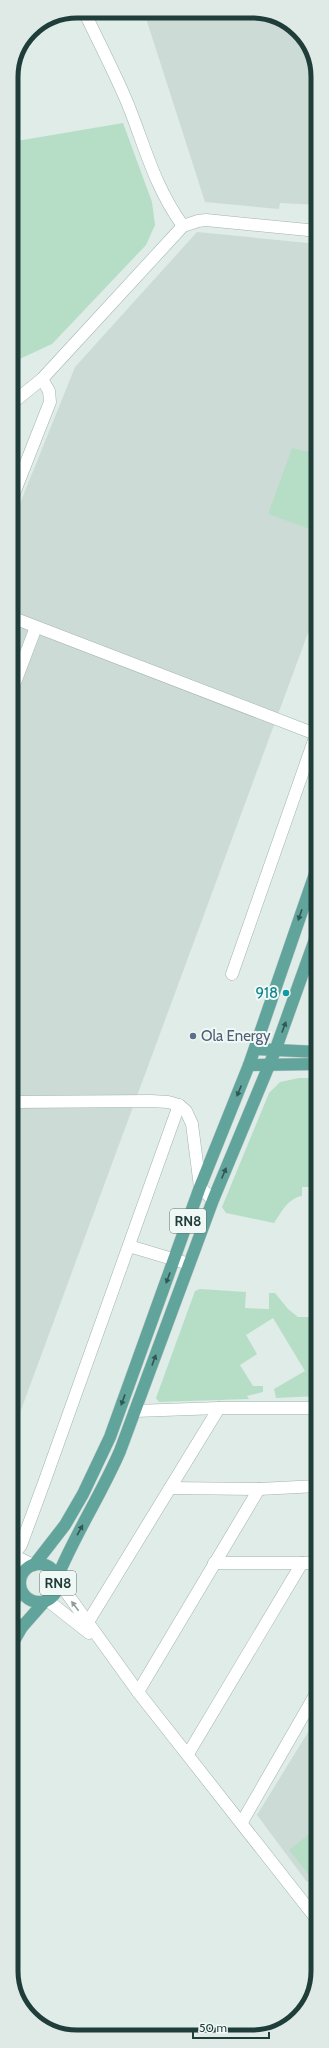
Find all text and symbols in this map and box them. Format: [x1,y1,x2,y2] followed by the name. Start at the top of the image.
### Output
[297,909,303,921] one-way arrow
[256,984,278,1002] place label: 918
[281,988,291,998] marker: 918
[281,1020,287,1032] one-way arrow
[201,1027,271,1045] place label: Ola Energy
[188,1031,198,1041] marker: Ola Energy
[235,1085,241,1097] one-way arrow
[221,1167,227,1178] one-way arrow
[170,1209,206,1233] road number: RN8
[164,1272,170,1284] one-way arrow
[151,1354,157,1366] one-way arrow
[120,1394,126,1406] one-way arrow
[76,1524,83,1536] one-way arrow
[40,1571,76,1595] road number: RN8
[71,1600,79,1611] one-way arrow
[193,2014,269,2040] scale bar
[199,2020,227,2035] text: 50 m

